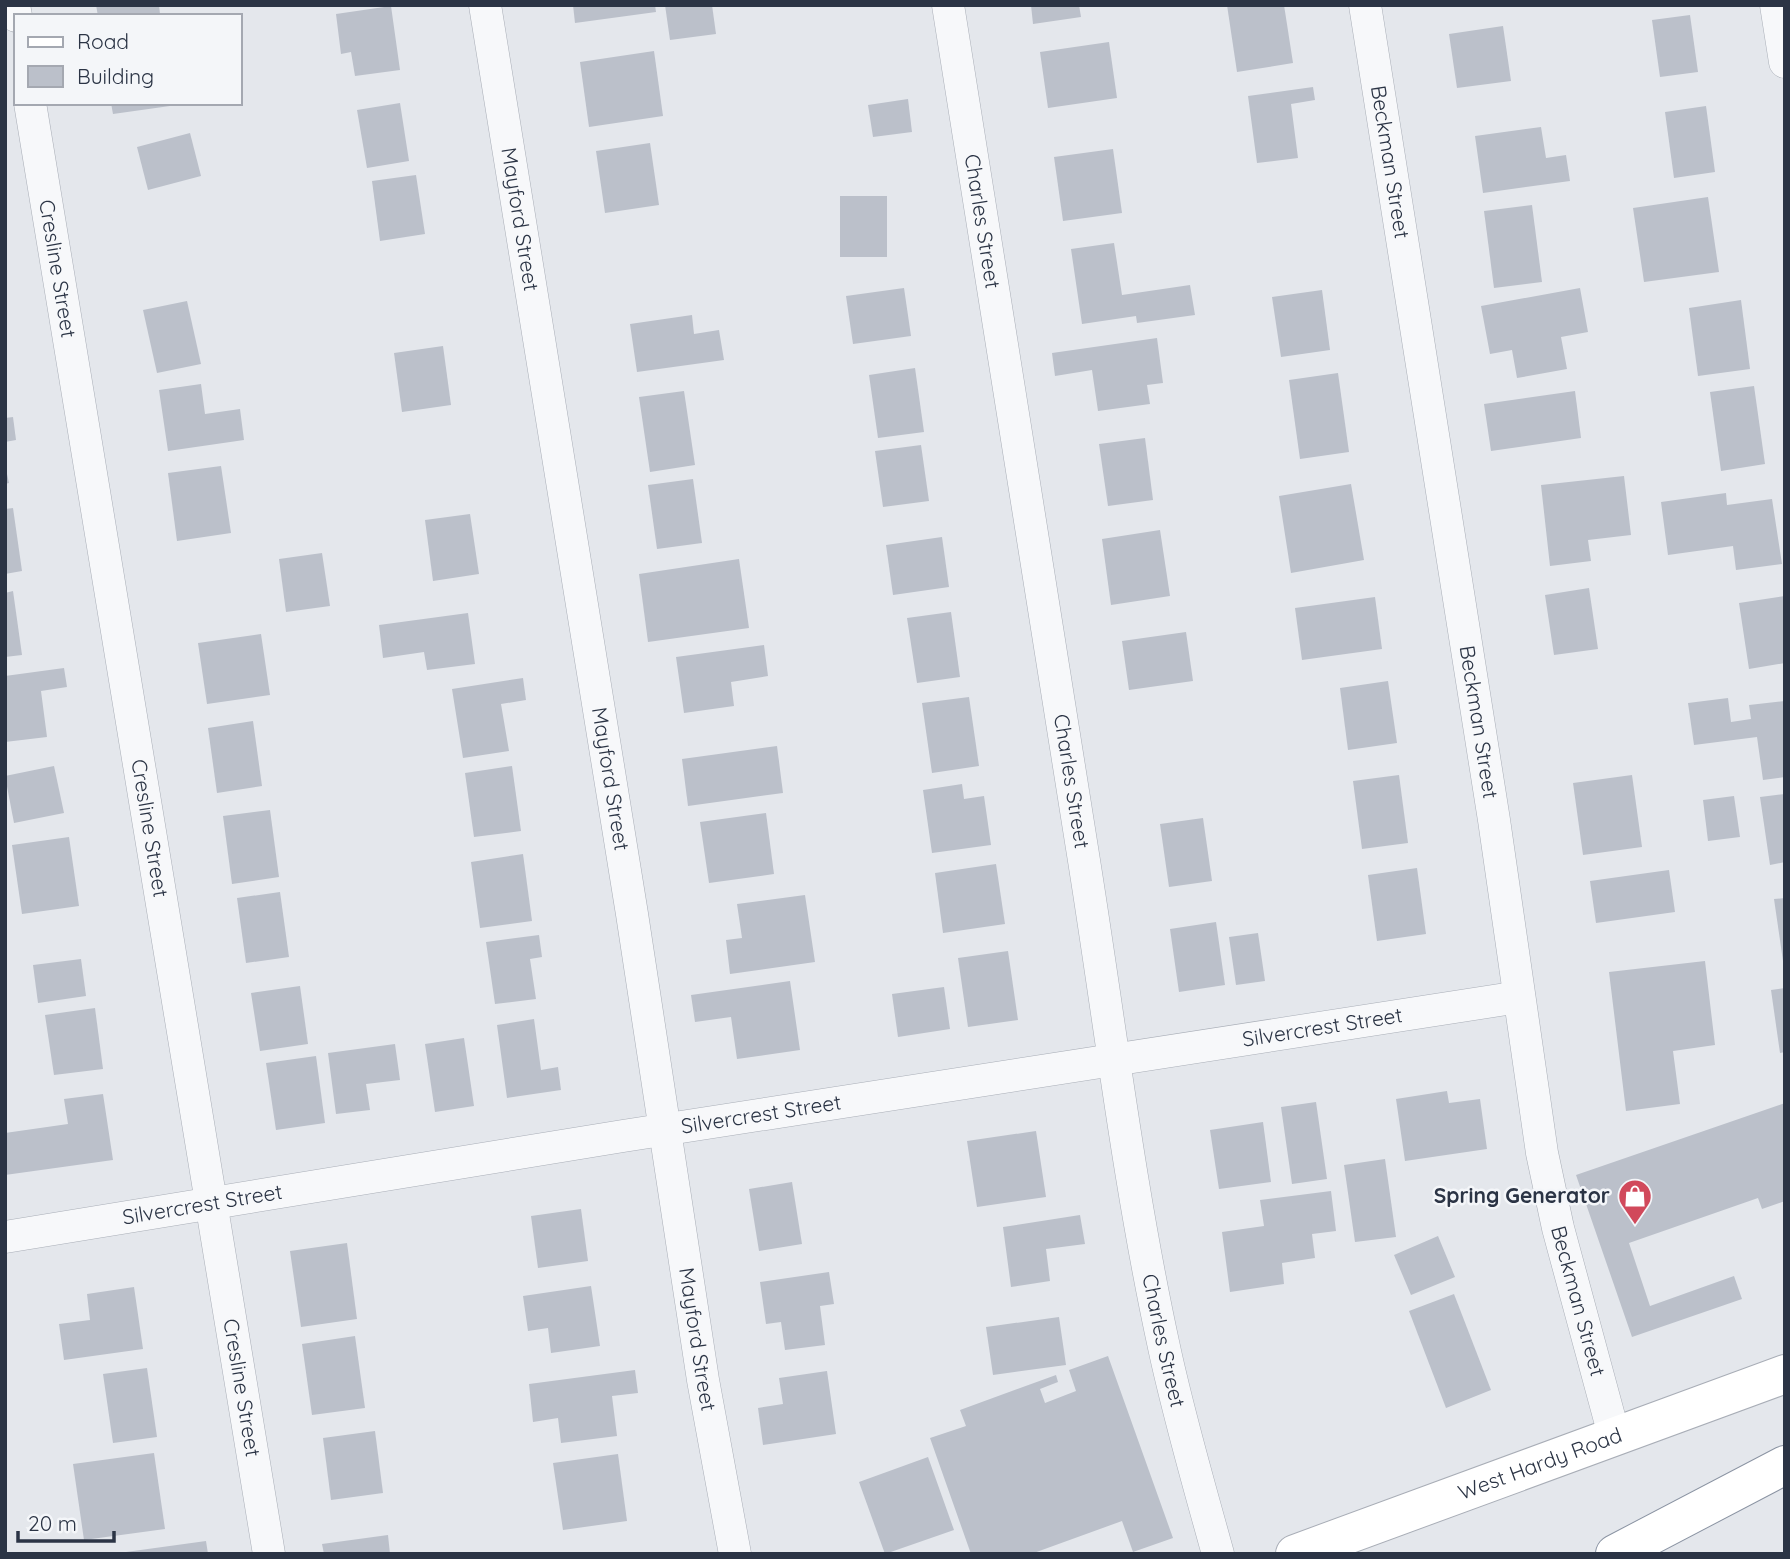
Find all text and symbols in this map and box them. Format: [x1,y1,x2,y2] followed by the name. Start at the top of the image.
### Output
[14,14,242,105] legend
[77,28,129,54] text: Road
[77,63,154,89] text: Building
[1366,83,1416,240] street label: Beckman Street
[496,145,545,293] street label: Mayford Street
[960,152,1007,290] street label: Charles Street
[34,198,82,340] street label: Cresline Street
[1455,643,1504,800] street label: Beckman Street
[587,705,636,852] street label: Mayford Street
[1049,712,1096,850] street label: Charles Street
[126,757,175,899] street label: Cresline Street
[1240,1001,1404,1052] street label: Silvercrest Street
[679,1088,843,1139] street label: Silvercrest Street
[1616,1177,1654,1226] shop icon: Spring Generator
[120,1178,284,1230] street label: Silvercrest Street
[1434,1182,1610,1208] place label: Spring Generator
[1546,1223,1612,1379] street label: Beckman Street
[674,1265,722,1413] street label: Mayford Street
[1137,1271,1192,1410] street label: Charles Street
[218,1317,267,1459] street label: Cresline Street
[1454,1421,1625,1505] street label: West Hardy Road
[18,1500,114,1544] scale bar
[28,1510,77,1536] text: 20 m

